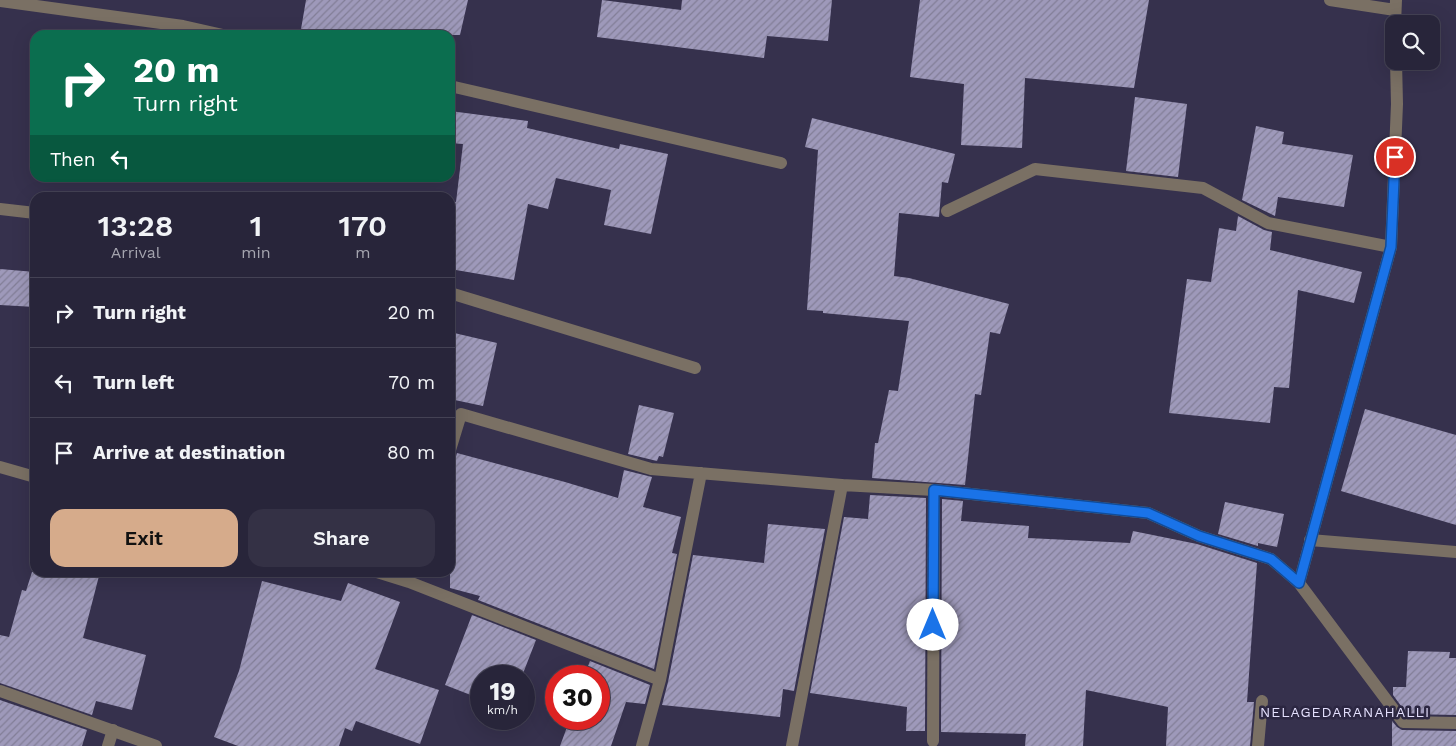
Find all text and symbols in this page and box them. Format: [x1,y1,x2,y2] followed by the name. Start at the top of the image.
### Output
[1385,15,1440,70] map controls
[1385,15,1440,70] button: search
[133,49,219,91] text: 20 m
[50,50,115,115] icon: right
[133,91,238,116] text: Turn right
[1374,136,1416,178] pin
[1381,143,1409,171] icon: arrive
[106,145,134,173] icon: left
[50,148,96,171] text: Then
[98,208,173,243] text: 13:28
[250,208,262,243] text: 1
[339,208,387,243] text: 170
[111,243,161,262] text: Arrival
[241,243,271,262] text: min
[355,243,370,262] text: m
[50,299,78,327] icon: right
[93,301,186,324] text: Turn right
[388,301,435,324] text: 20 m
[50,369,78,397] icon: left
[93,371,174,394] text: Turn left
[388,371,435,394] text: 70 m
[50,439,78,467] icon: arrive
[93,441,285,464] text: Arrive at destination
[387,441,435,464] text: 80 m
[50,509,238,567] button: Exit
[248,509,435,567] button: Share
[906,598,958,650] position arrow
[545,665,610,730] speed limit sign: 30
[489,677,516,706] text: 19
[487,703,518,717] text: km/h
[1260,704,1430,720] district label: NELAGEDARANAHALLI

